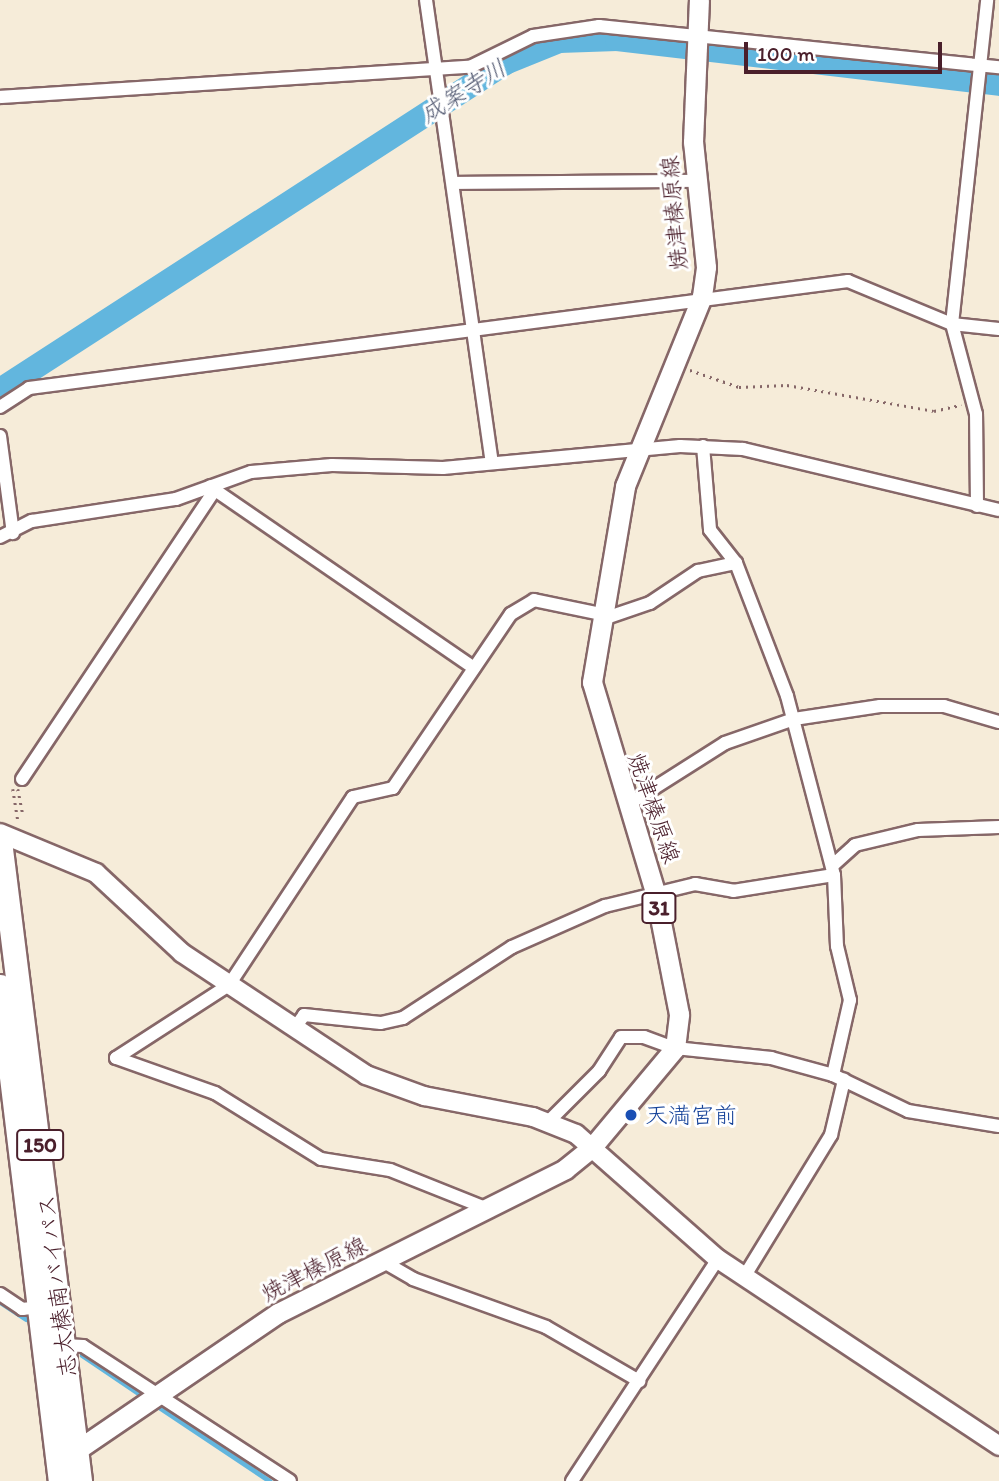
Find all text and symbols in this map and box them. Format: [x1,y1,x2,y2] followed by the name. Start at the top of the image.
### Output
[747,28,945,72] scale bar
[757,41,815,66] text: 100 m
[415,53,511,129] water label: 成案寺川
[655,155,693,271] street label: 焼津榛原線
[622,749,686,867] street label: 焼津榛原線
[640,890,678,926] road number: 31
[645,1101,737,1129] place label: 天満宮前
[623,1107,639,1123] marker: 天満宮前
[16,1128,64,1162] road number: 150
[32,1193,82,1379] street label: 志太榛南バイパス
[257,1231,371,1307] street label: 焼津榛原線

